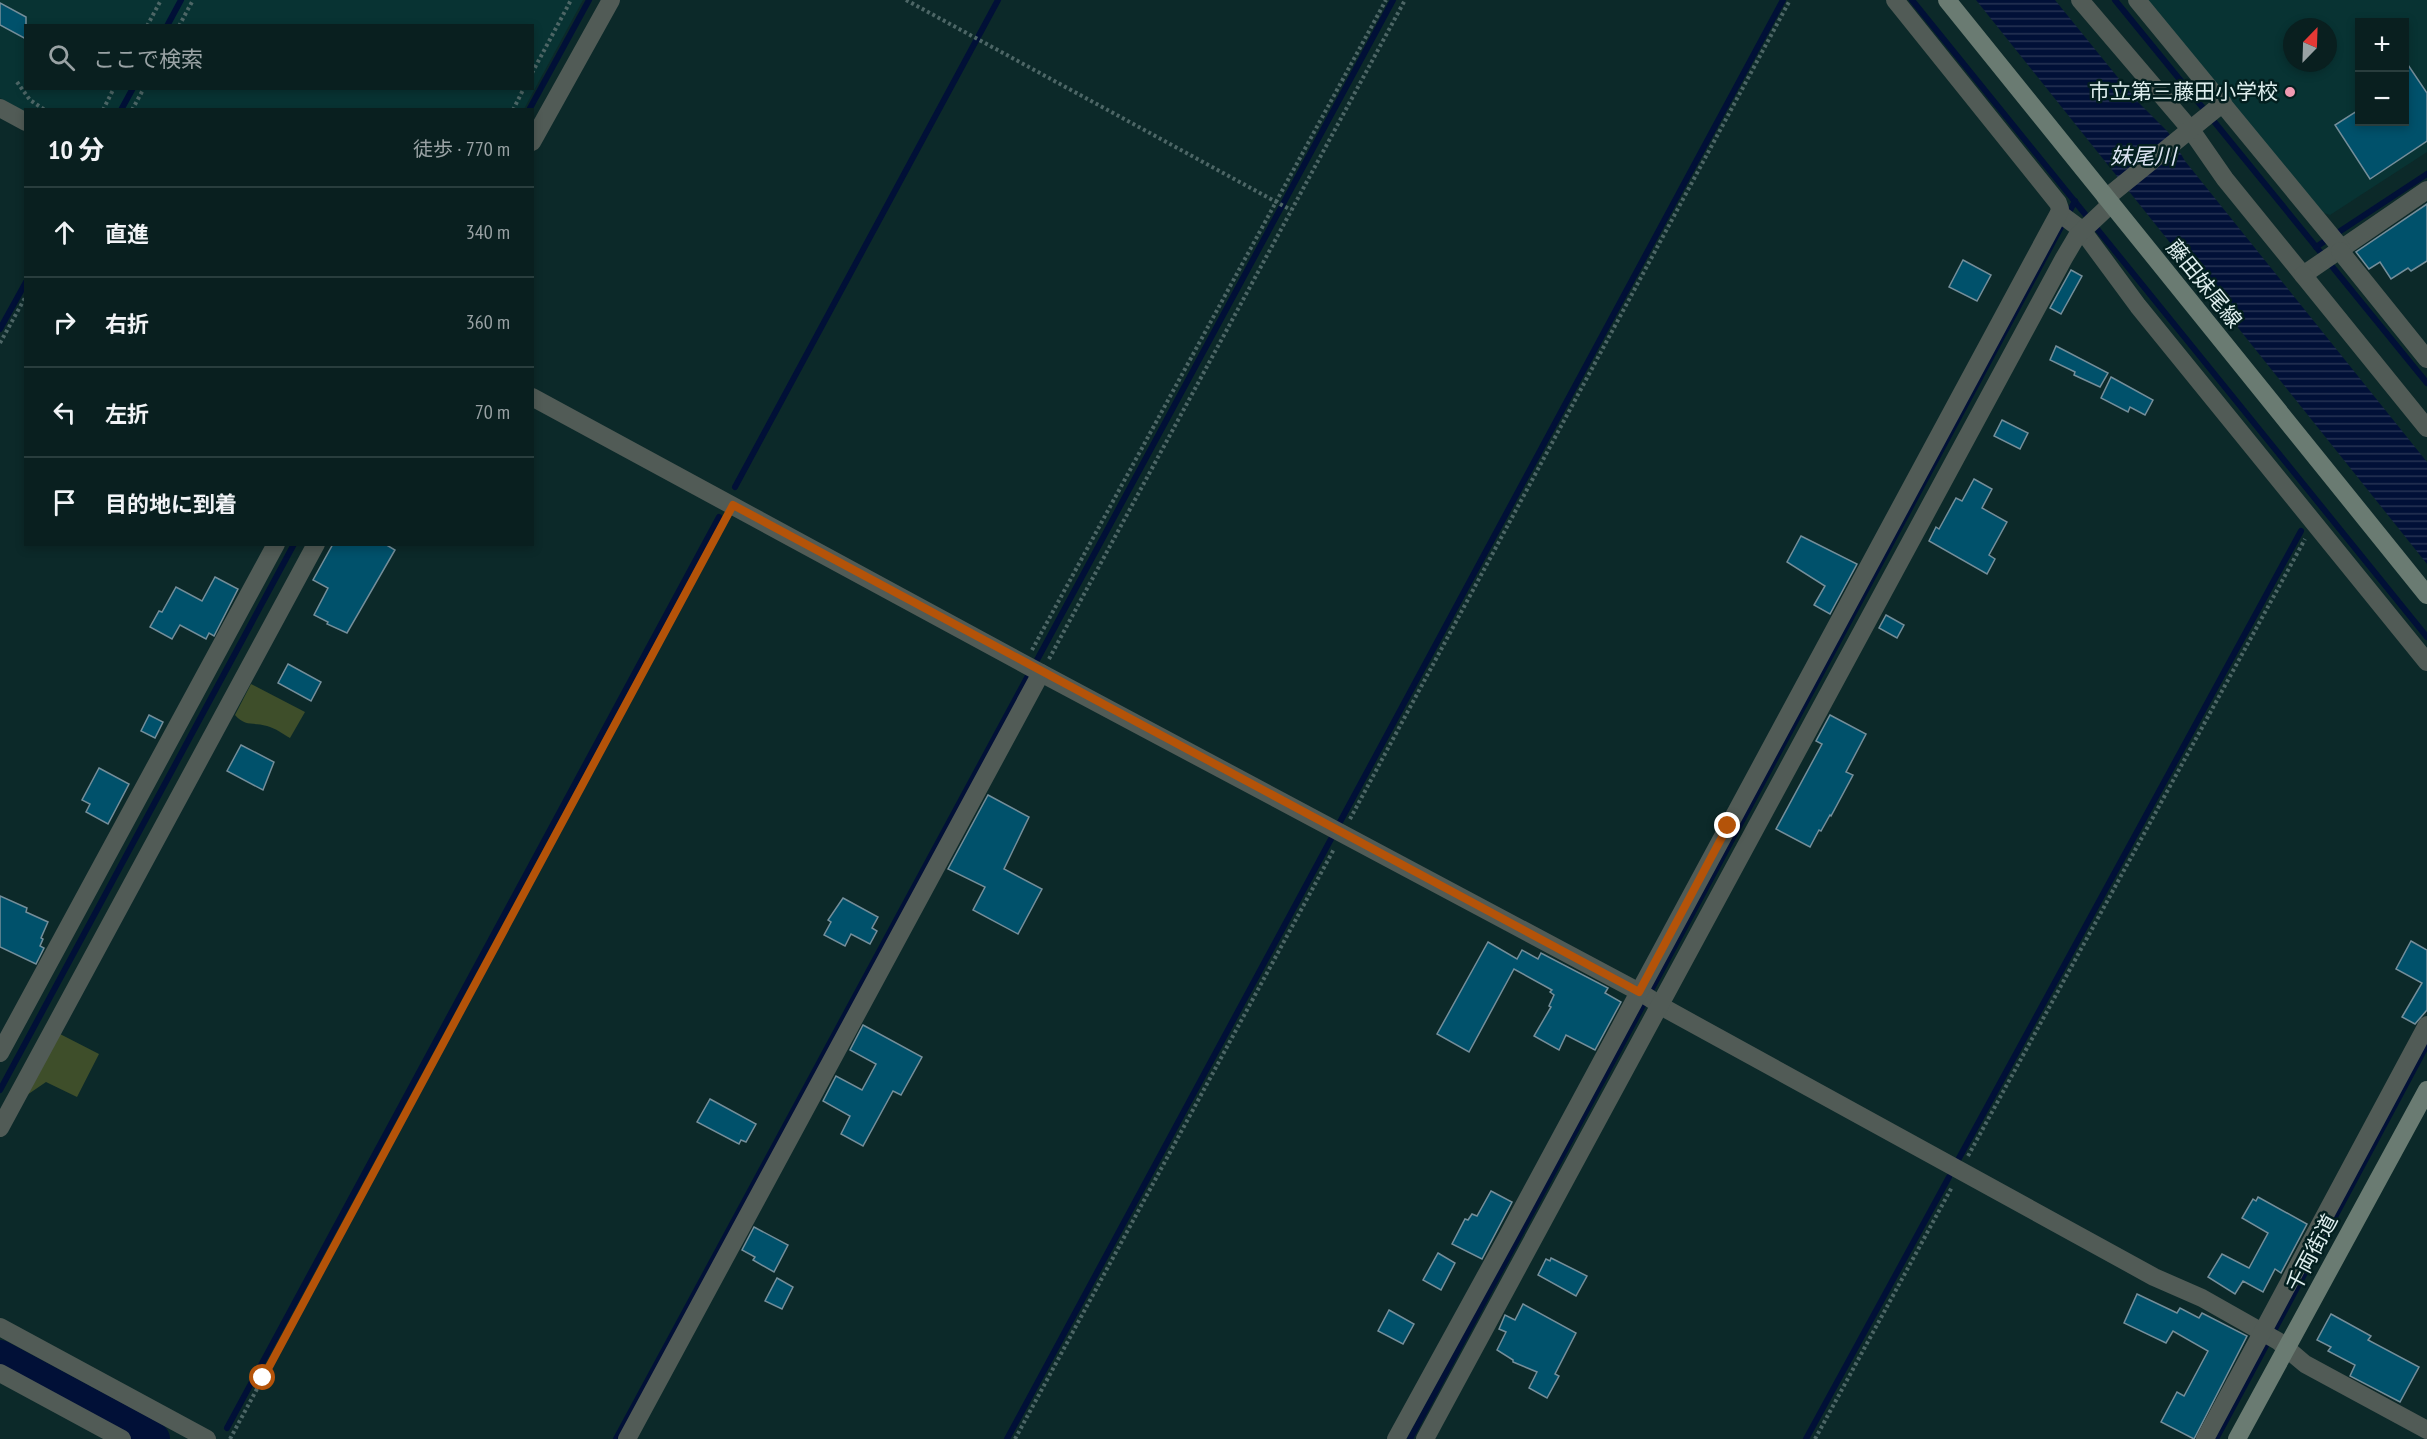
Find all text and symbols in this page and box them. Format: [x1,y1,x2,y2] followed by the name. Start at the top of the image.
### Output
[2283,18,2337,72] north arrow
[2355,18,2409,126] map controls
[2355,18,2409,72] button: +
[24,24,534,90] search box
[45,41,78,74] icon: search
[93,45,203,73] text: ここで検索
[2355,72,2409,126] button: −
[2089,78,2278,105] place label: 市立第三藤田小学校
[2283,85,2297,99] marker: 市立第三藤田小学校
[48,133,104,166] text: 10 分
[413,136,510,162] text: 徒歩 · 770 m
[2110,142,2178,170] water label: 妹尾川
[48,216,81,249] icon: ahead
[466,219,510,245] text: 340 m
[105,220,149,248] text: 直進
[2161,234,2248,333] street label: 藤田妹尾線
[48,306,81,339] icon: right
[466,309,510,335] text: 360 m
[105,310,149,338] text: 右折
[48,396,81,429] icon: left
[475,399,510,425] text: 70 m
[105,400,149,428] text: 左折
[48,486,81,519] icon: arrive
[105,490,237,518] text: 目的地に到着
[1714,812,1740,838] route end
[2280,1209,2343,1296] street label: 千両街道
[249,1364,275,1390] route start

